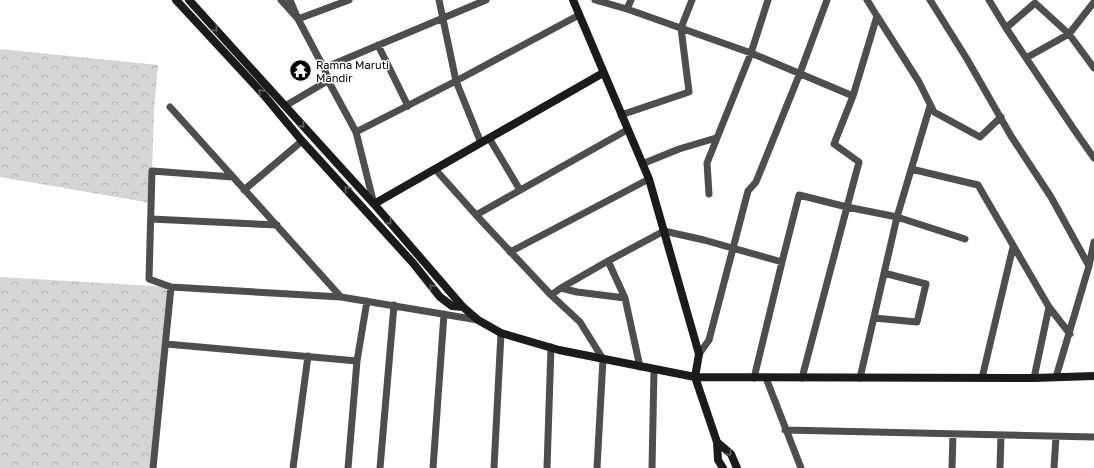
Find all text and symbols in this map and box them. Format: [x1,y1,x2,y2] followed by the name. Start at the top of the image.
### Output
[210,24,218,32] one-way arrow
[288,58,314,84] temple icon: Ramna Maruti Mandir
[316,58,389,84] place label: Ramna Maruti Mandir
[258,89,265,97] one-way arrow
[298,120,305,128] one-way arrow
[344,186,351,194] one-way arrow
[385,217,392,225] one-way arrow
[430,285,437,292] one-way arrow
[725,449,732,456] one-way arrow

